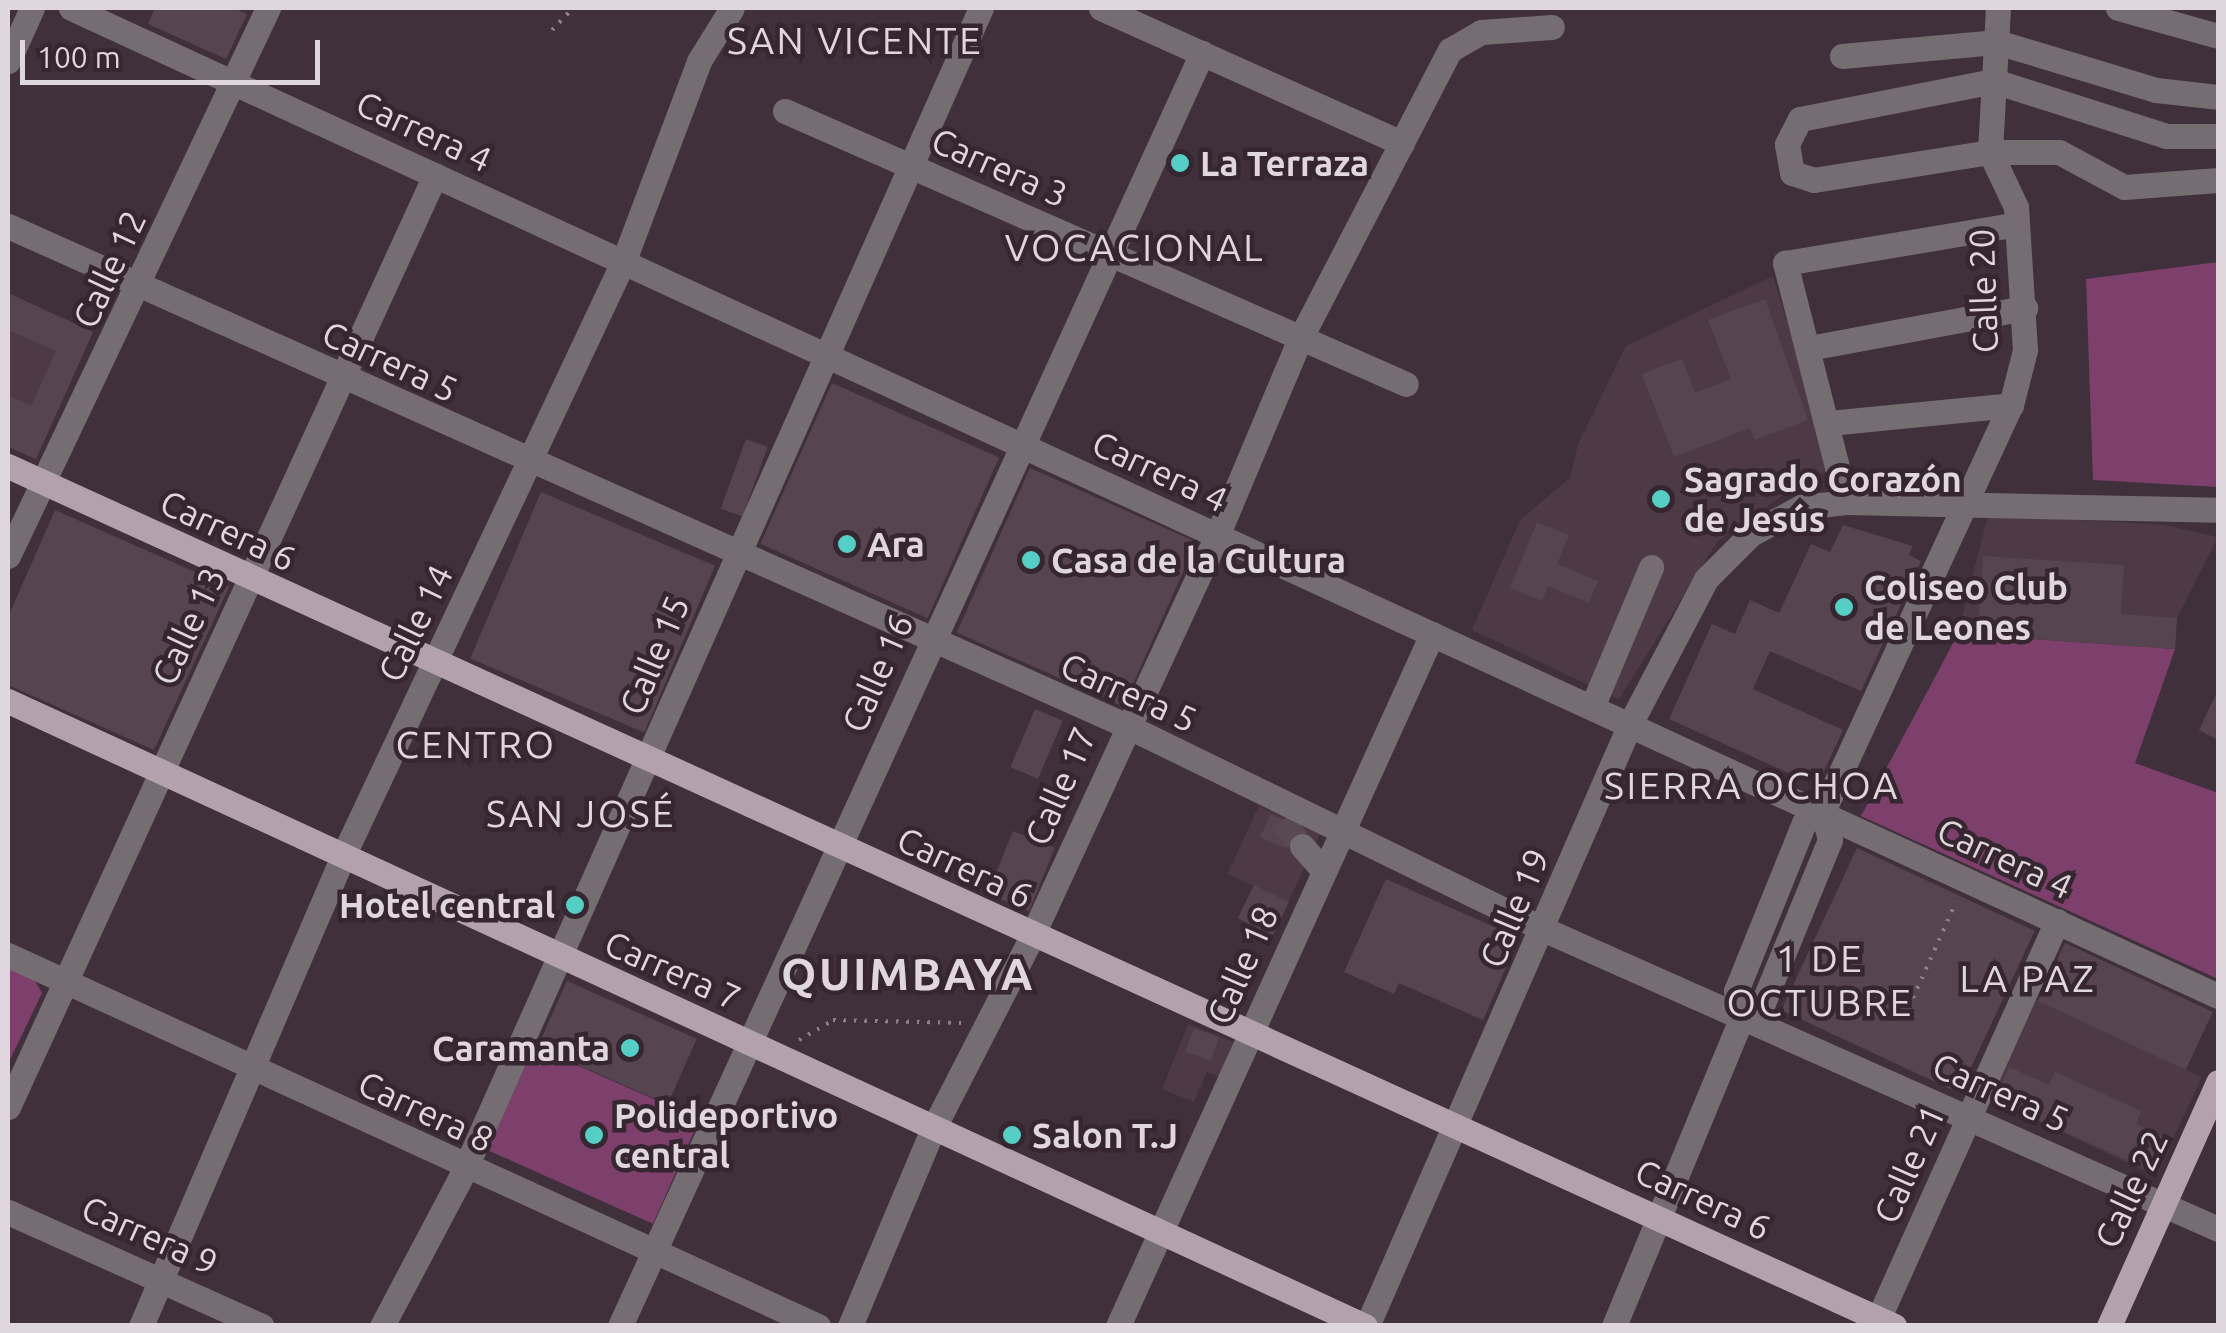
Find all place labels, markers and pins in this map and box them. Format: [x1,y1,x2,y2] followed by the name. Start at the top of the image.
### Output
[1200,142,1369,184] place label: La Terraza
[1169,152,1191,174] marker: La Terraza
[1684,458,1962,540] place label: Sagrado Corazón de Jesús
[1648,486,1674,512] marker: Sagrado Corazón de Jesús
[867,523,925,565] place label: Ara
[836,533,858,555] marker: Ara
[1051,539,1346,581] place label: Casa de la Cultura
[1020,549,1042,571] marker: Casa de la Cultura
[1864,566,2068,648] place label: Coliseo Club de Leones
[1833,596,1855,618] marker: Coliseo Club de Leones
[339,884,555,926] place label: Hotel central
[564,894,586,916] marker: Hotel central
[432,1027,610,1069] place label: Caramanta
[619,1037,641,1059] marker: Caramanta
[614,1094,838,1176] place label: Polideportivo central
[1032,1114,1178,1156] place label: Salon T.J
[583,1124,605,1146] marker: Polideportivo central
[1001,1124,1023,1146] marker: Salon T.J

